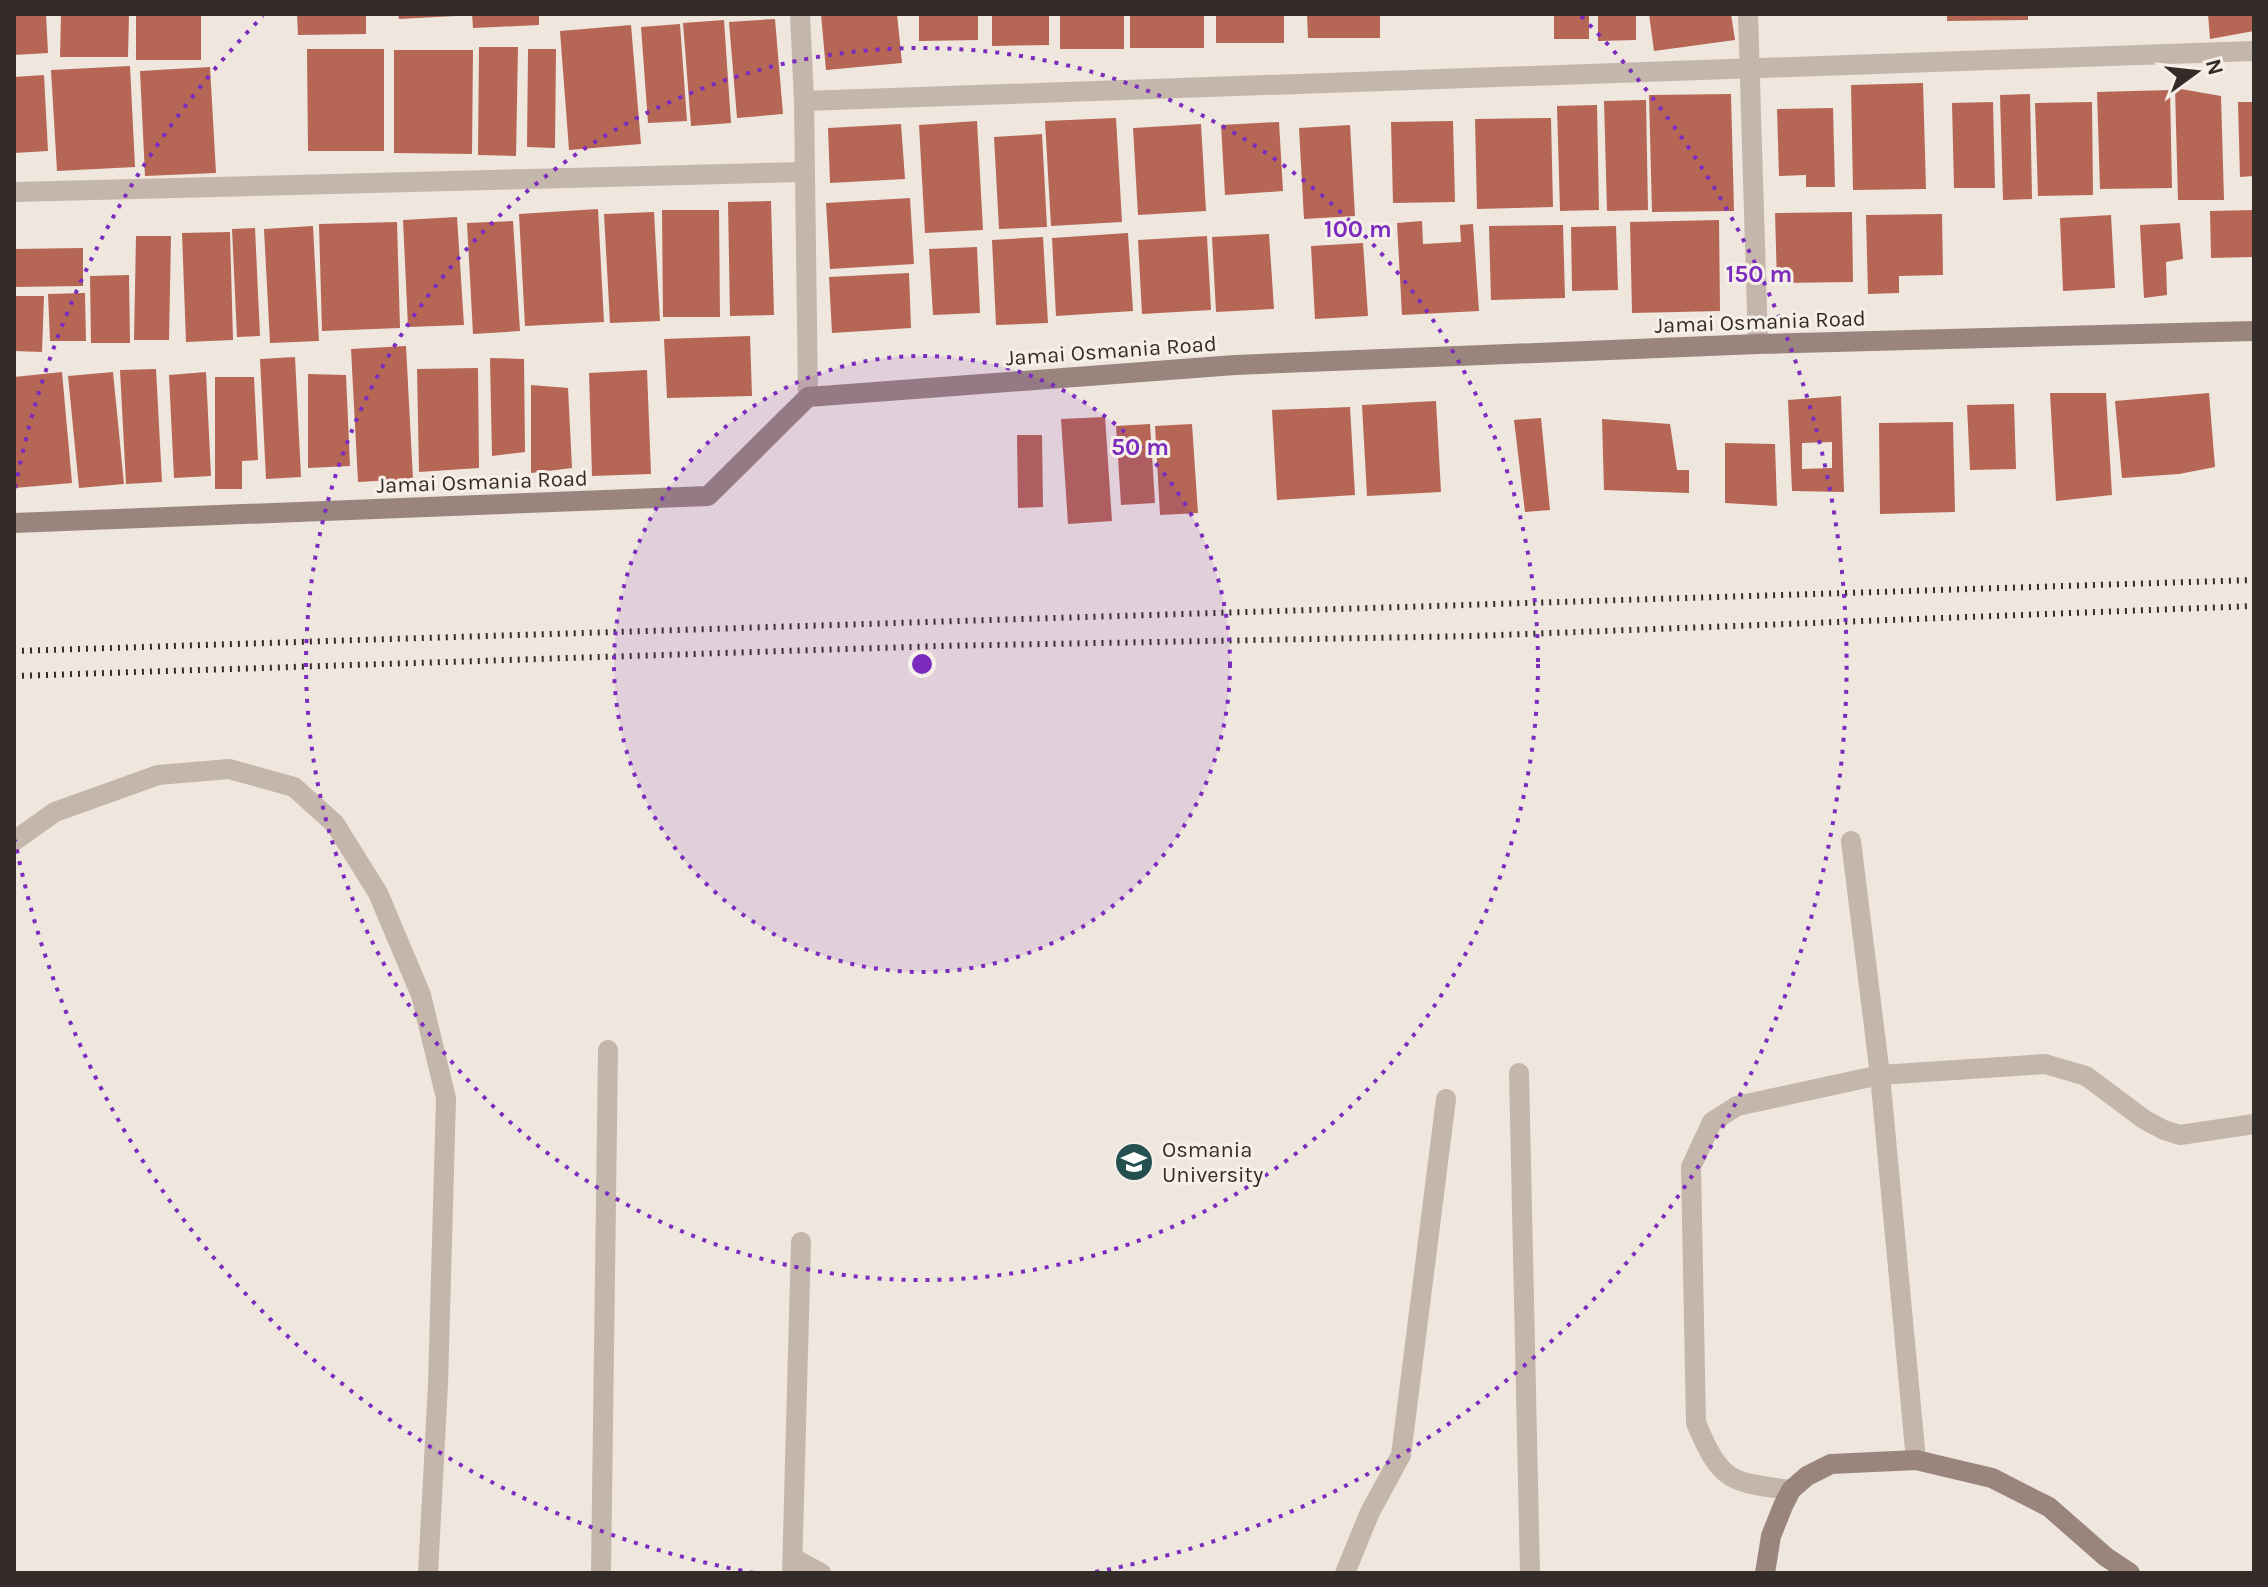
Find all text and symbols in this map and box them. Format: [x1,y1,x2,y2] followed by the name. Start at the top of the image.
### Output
[2156,32,2236,112] north arrow
[2200,56,2229,78] text: N
[1324,215,1392,243] text: 100 m
[1726,260,1792,288] text: 150 m
[1654,305,1866,339] street label: Jamai Osmania Road
[1005,331,1218,371] street label: Jamai Osmania Road
[1111,433,1169,461] text: 50 m
[376,465,588,499] street label: Jamai Osmania Road
[908,650,936,678] centre of rings
[1162,1137,1263,1188] place label: Osmania University
[1113,1141,1155,1183] school or university icon: Osmania University

